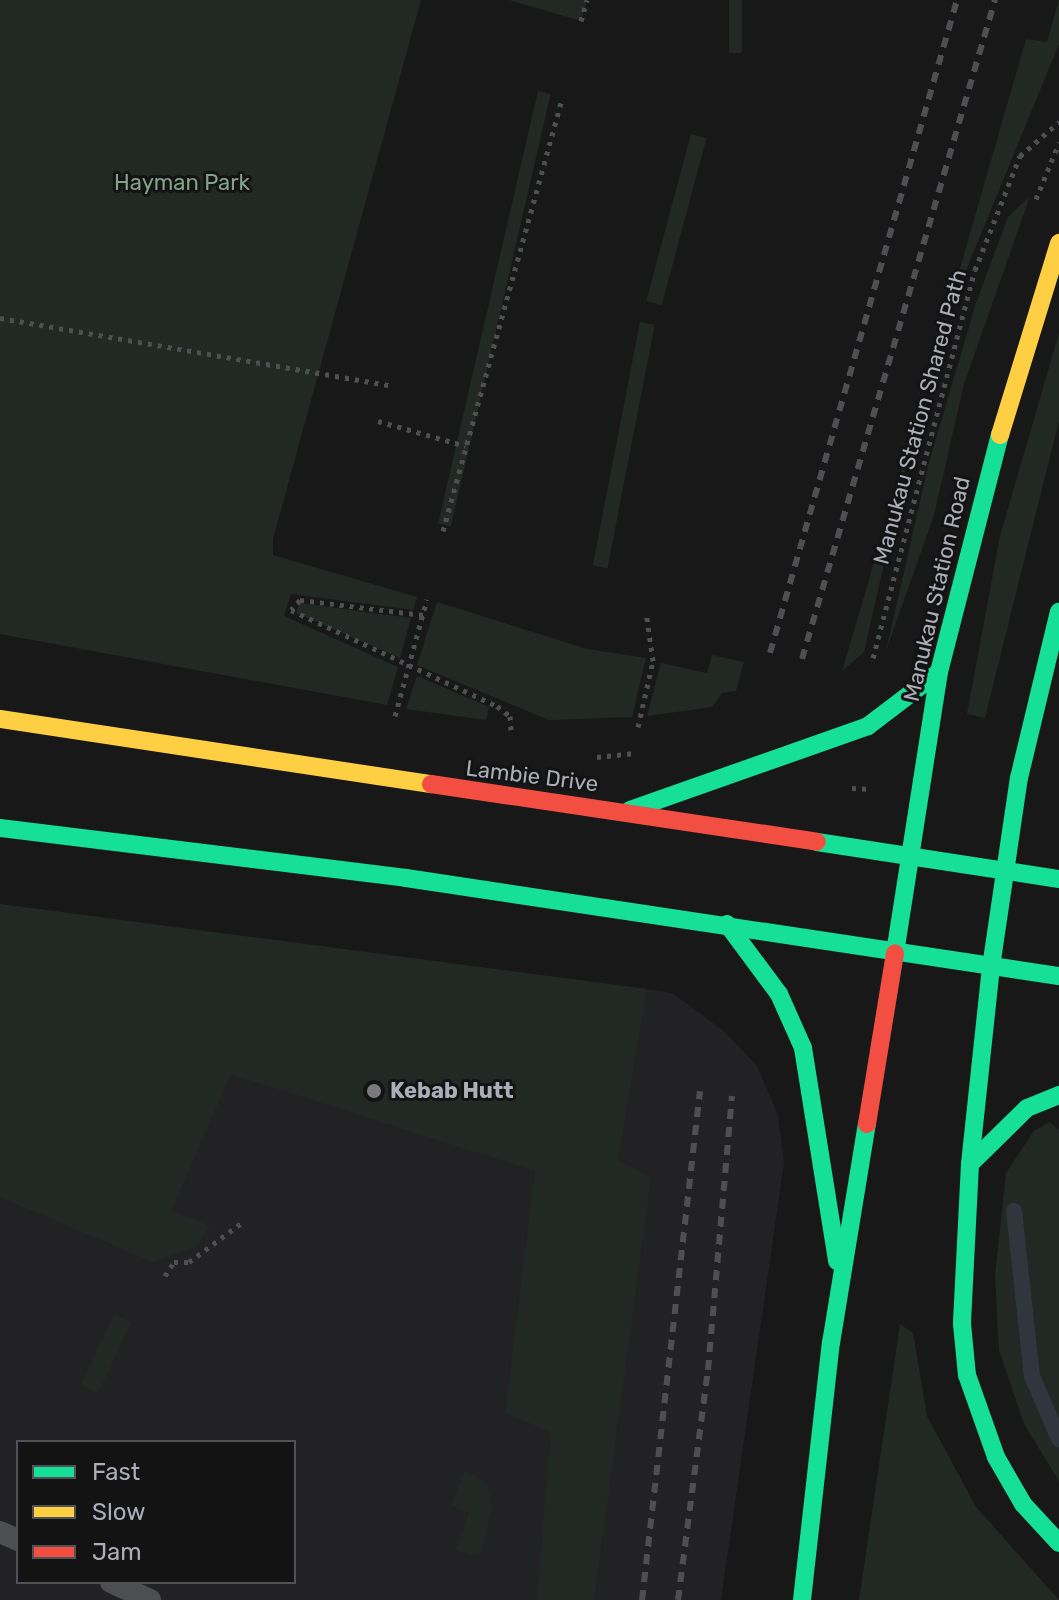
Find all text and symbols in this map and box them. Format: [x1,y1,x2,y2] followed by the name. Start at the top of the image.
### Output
[114,170,250,196] park label: Hayman Park
[868,267,972,567] street label: Manukau Station Shared Path
[898,474,976,704] street label: Manukau Station Road
[464,755,600,797] street label: Lambie Drive
[390,1078,513,1104] place label: Kebab Hutt
[365,1082,383,1100] marker: Kebab Hutt
[16,1440,296,1584] legend
[92,1458,140,1486] text: Fast
[92,1498,145,1526] text: Slow
[92,1538,142,1566] text: Jam

